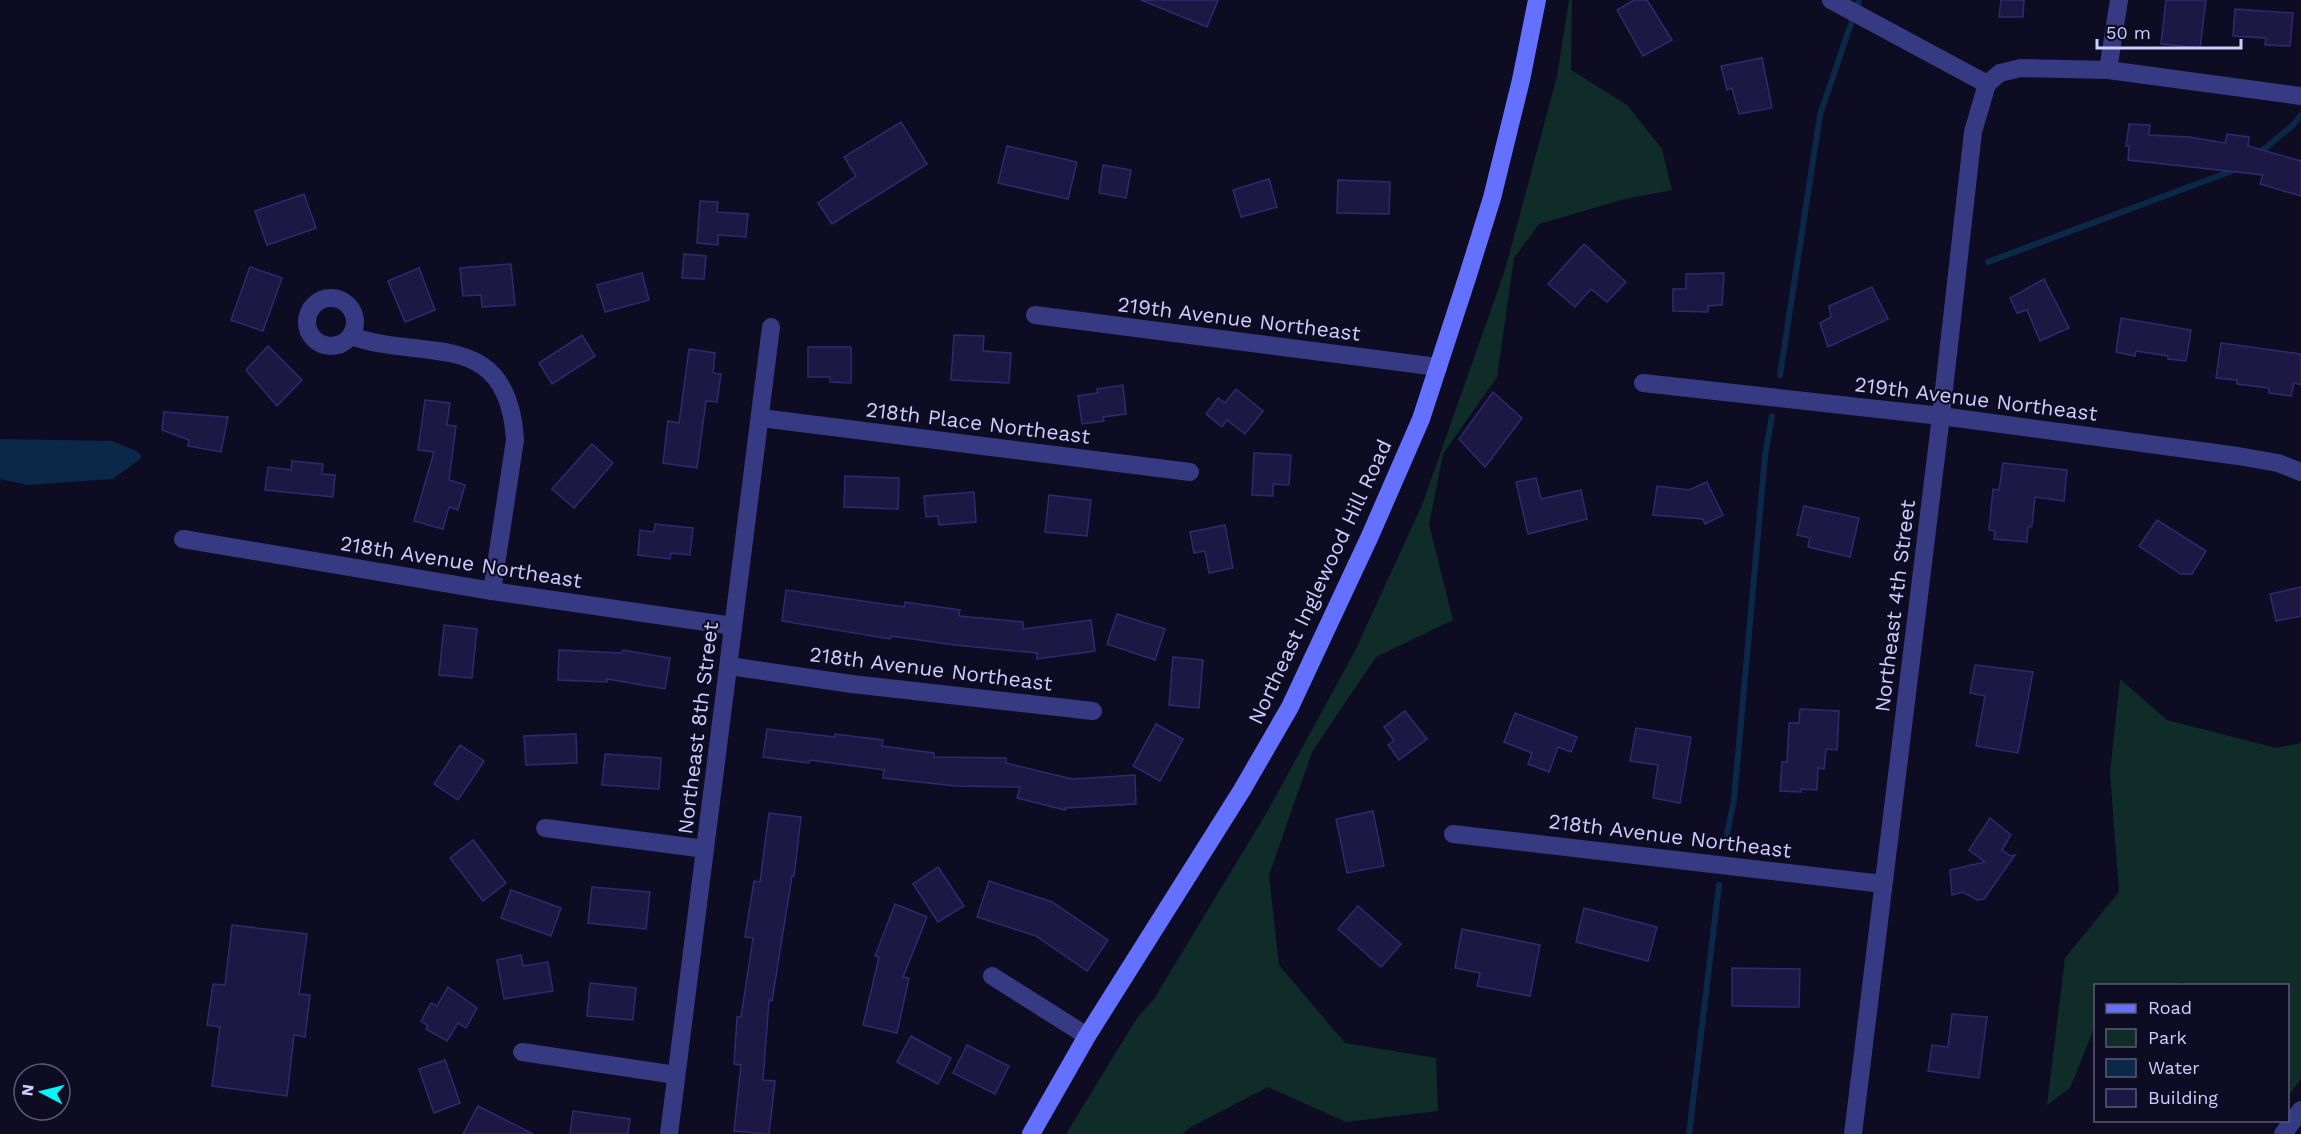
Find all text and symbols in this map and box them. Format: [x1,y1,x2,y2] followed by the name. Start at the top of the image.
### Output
[2097,12,2241,50] scale bar
[2106,22,2151,43] text: 50 m
[1116,291,1362,346] street label: 219th Avenue Northeast
[1853,371,2099,426] street label: 219th Avenue Northeast
[864,396,1092,449] street label: 218th Place Northeast
[1242,435,1397,728] street label: Northeast Inglewood Hill Road
[1869,498,1920,713] street label: Northeast 4th Street
[338,530,584,593] street label: 218th Avenue Northeast
[672,620,723,836] street label: Northeast 8th Street
[808,641,1054,696] street label: 218th Avenue Northeast
[1547,808,1793,863] street label: 218th Avenue Northeast
[2094,984,2289,1122] legend
[2148,997,2192,1018] text: Road
[2148,1027,2187,1048] text: Park
[2148,1057,2200,1078] text: Water
[12,1062,72,1122] north arrow
[17,1083,38,1097] text: N
[2148,1087,2218,1108] text: Building

